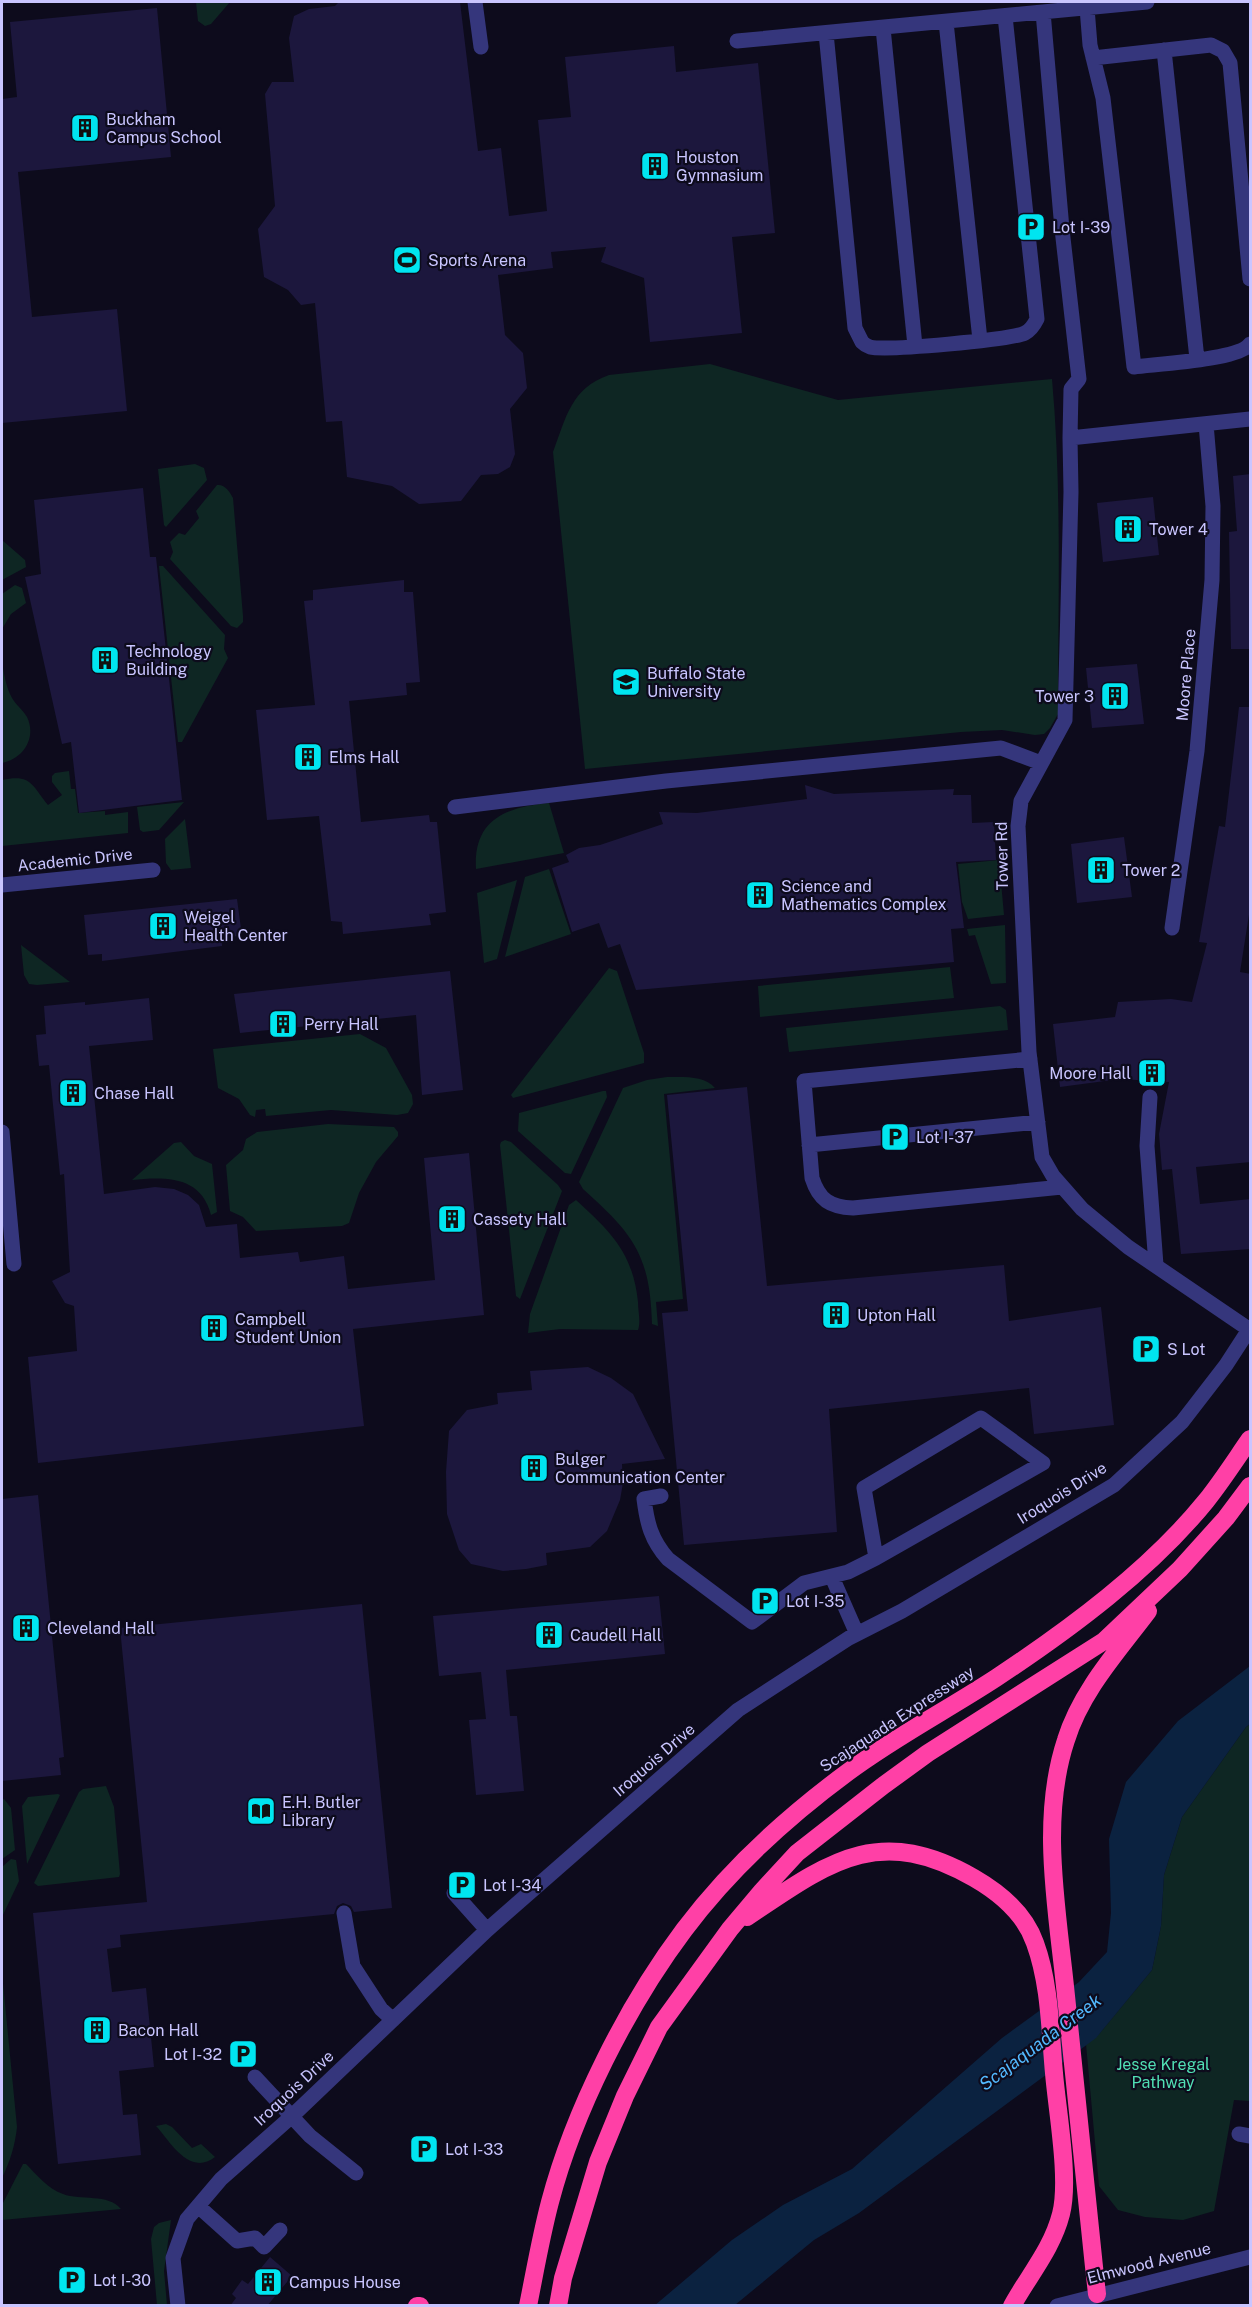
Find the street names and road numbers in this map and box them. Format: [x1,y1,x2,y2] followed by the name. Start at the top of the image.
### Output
[1172,628,1200,722] street label: Moore Place
[992,821,1012,891] street label: Tower Rd
[16,845,134,875] street label: Academic Drive
[1014,1458,1110,1528] street label: Iroquois Drive
[816,1662,978,1776] street label: Scajaquada Expressway
[609,1719,699,1801] street label: Iroquois Drive
[250,2046,338,2130] street label: Iroquois Drive
[1085,2238,1213,2288] street label: Elmwood Avenue

